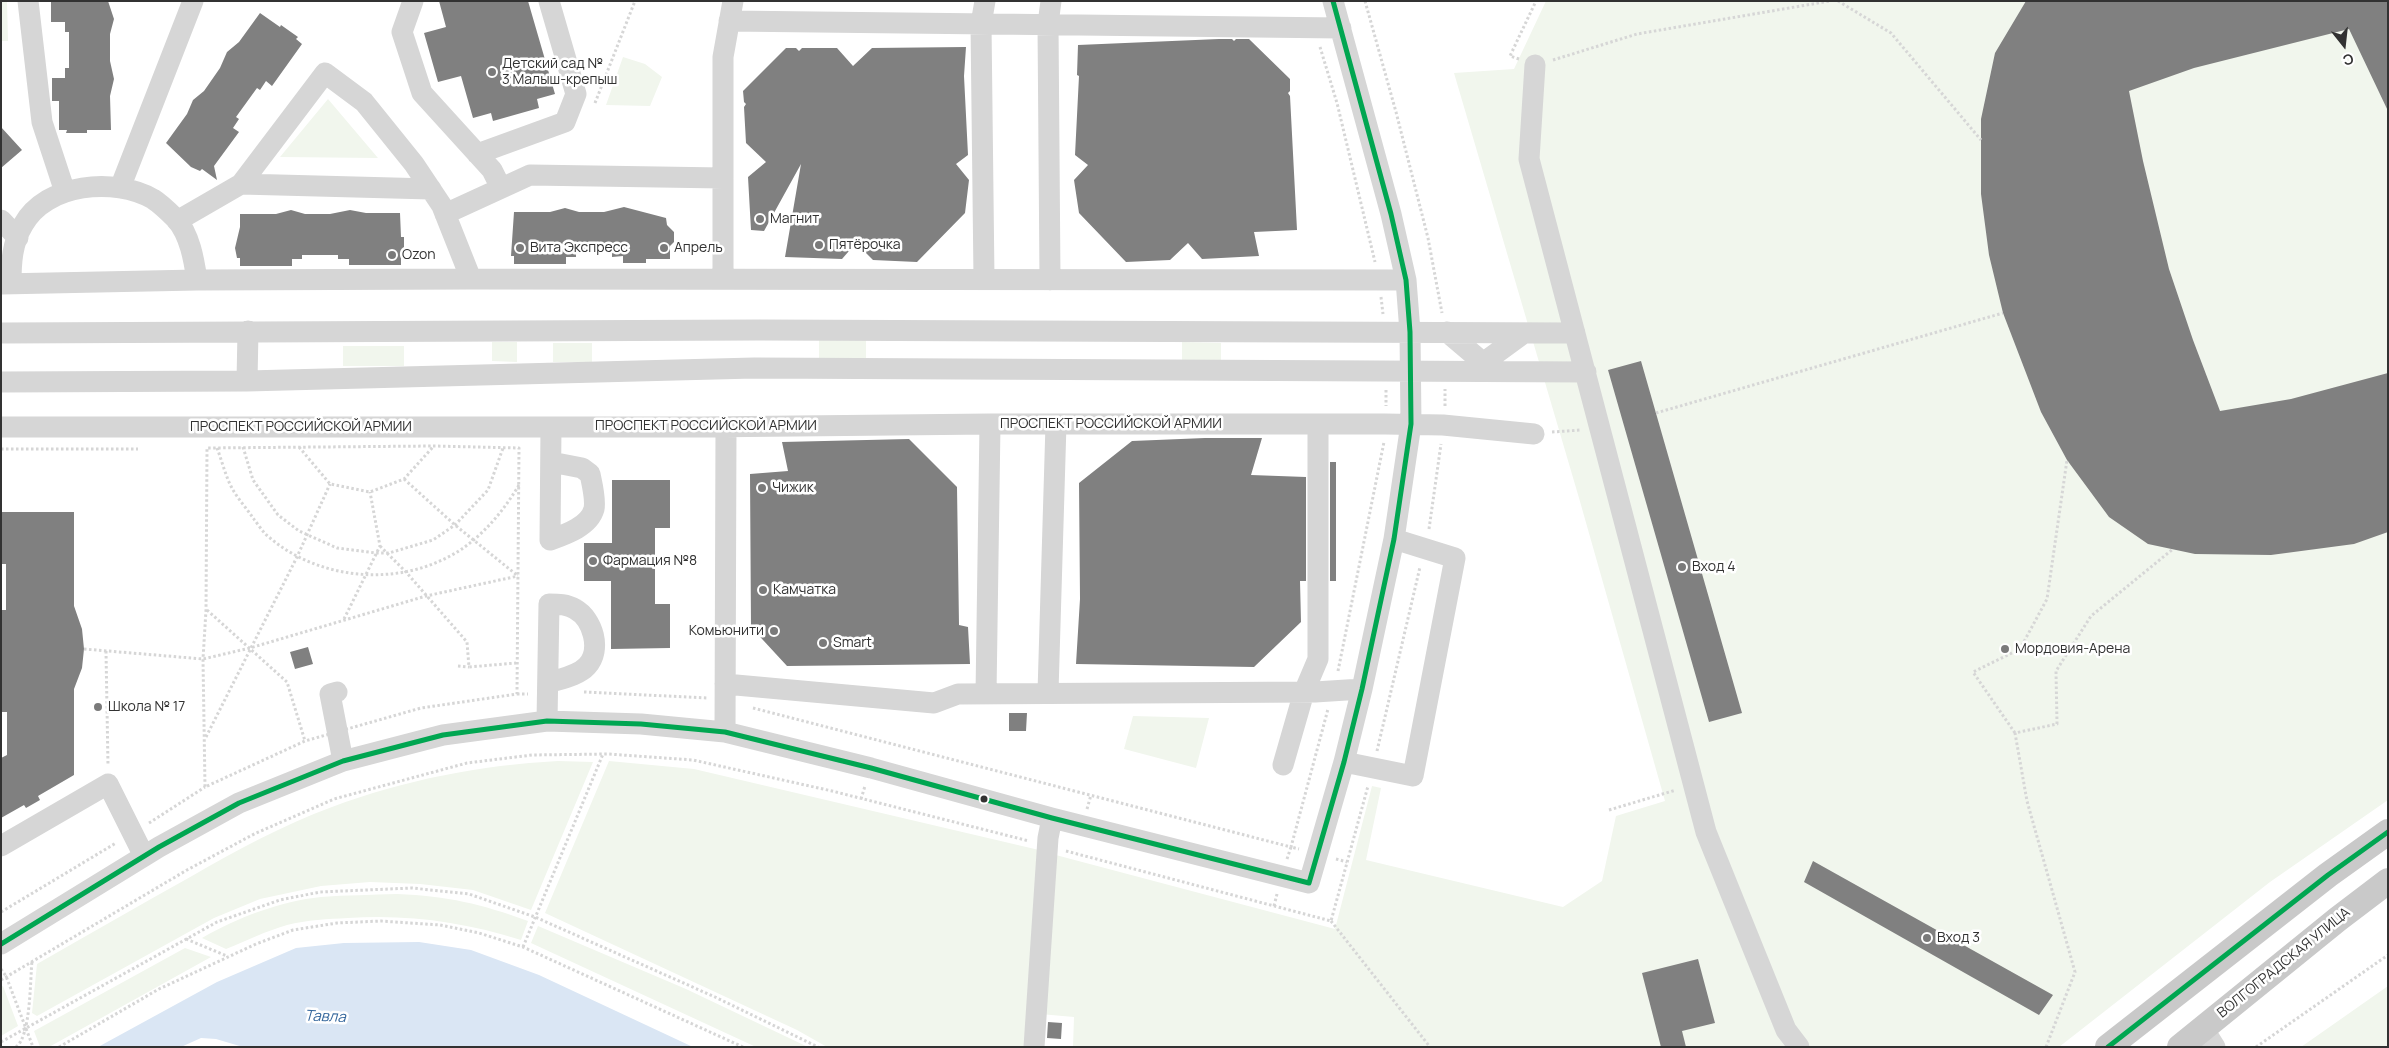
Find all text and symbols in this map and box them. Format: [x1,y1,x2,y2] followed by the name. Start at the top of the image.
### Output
[2319,20,2369,70] north arrow
[2341,49,2356,70] text: С
[502,56,617,88] place label: Детский сад № 3 Малыш-крепыш
[486,66,498,78] marker: Детский сад № 3 Малыш-крепыш
[770,211,819,227] place label: Магнит
[754,213,766,225] marker: Магнит
[829,237,901,253] place label: Пятёрочка
[813,239,825,251] marker: Пятёрочка
[530,240,628,256] place label: Вита Экспресс
[674,240,723,256] place label: Апрель
[514,242,526,254] marker: Вита Экспресс
[658,242,670,254] marker: Апрель
[402,247,436,263] place label: Ozon
[386,249,398,261] marker: Ozon
[1000,416,1222,432] street label: ПРОСПЕКТ РОССИЙСКОЙ АРМИИ
[595,418,817,434] street label: ПРОСПЕКТ РОССИЙСКОЙ АРМИИ
[190,419,412,435] street label: ПРОСПЕКТ РОССИЙСКОЙ АРМИИ
[772,480,814,496] place label: Чижик
[756,482,768,494] marker: Чижик
[603,553,697,569] place label: Фармация №8
[587,555,599,567] marker: Фармация №8
[1692,559,1735,575] place label: Вход 4
[1676,561,1688,573] marker: Вход 4
[773,582,836,598] place label: Камчатка
[757,584,769,596] marker: Камчатка
[689,623,764,639] place label: Комьюнити
[768,625,780,637] marker: Комьюнити
[833,635,872,651] place label: Smart
[817,637,829,649] marker: Smart
[2015,641,2130,657] place label: Мордовия-Арена
[1999,643,2011,655] marker: Мордовия-Арена
[108,699,185,715] place label: Школа № 17
[92,701,104,713] marker: Школа № 17
[979,794,989,804] unlabelled marker
[2214,904,2354,1022] street label: ВОЛГОГРАДСКАЯ УЛИЦА
[1937,930,1980,946] place label: Вход 3
[1921,932,1933,944] marker: Вход 3
[304,1007,346,1027] water label: Тавла

